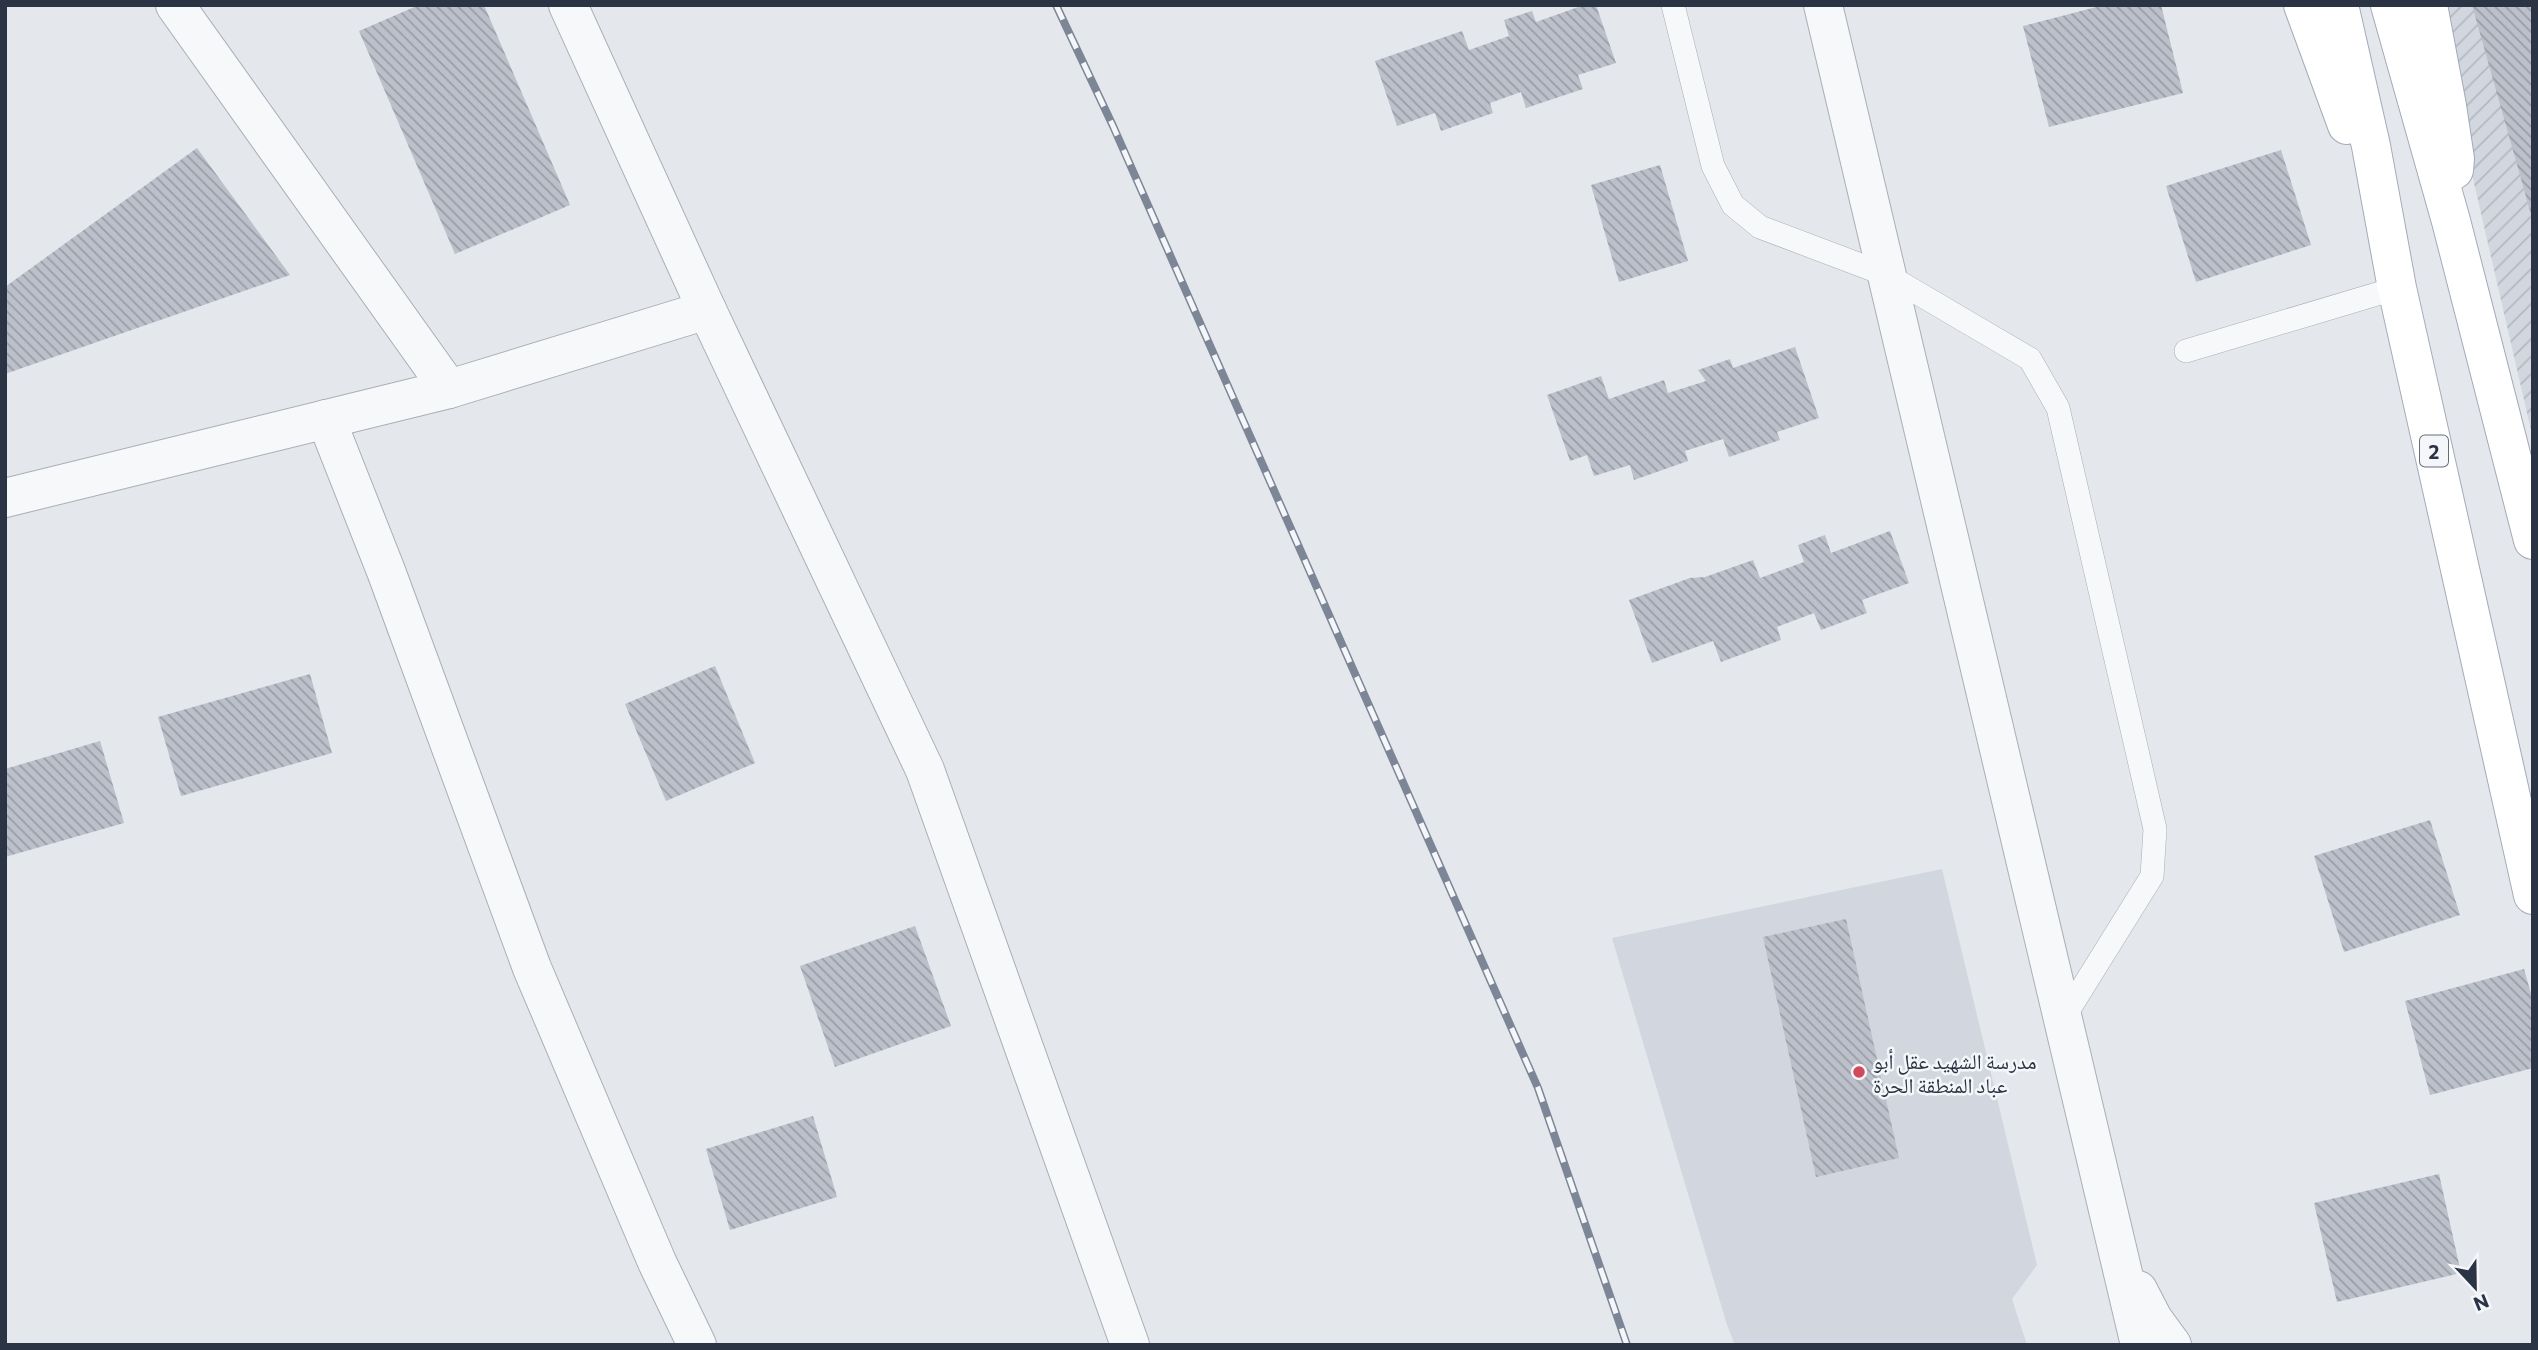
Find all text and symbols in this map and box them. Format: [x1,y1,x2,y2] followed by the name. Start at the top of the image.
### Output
[2420,436,2448,466] road number: 2
[1873,1048,2037,1097] place label: مدرسة الشهيد عقل أبو عباد المنطقة الحرة
[1851,1064,1867,1080] marker: مدرسة الشهيد عقل أبو عباد المنطقة الحرة
[2440,1252,2510,1322] north arrow
[2471,1290,2492,1317] text: N

